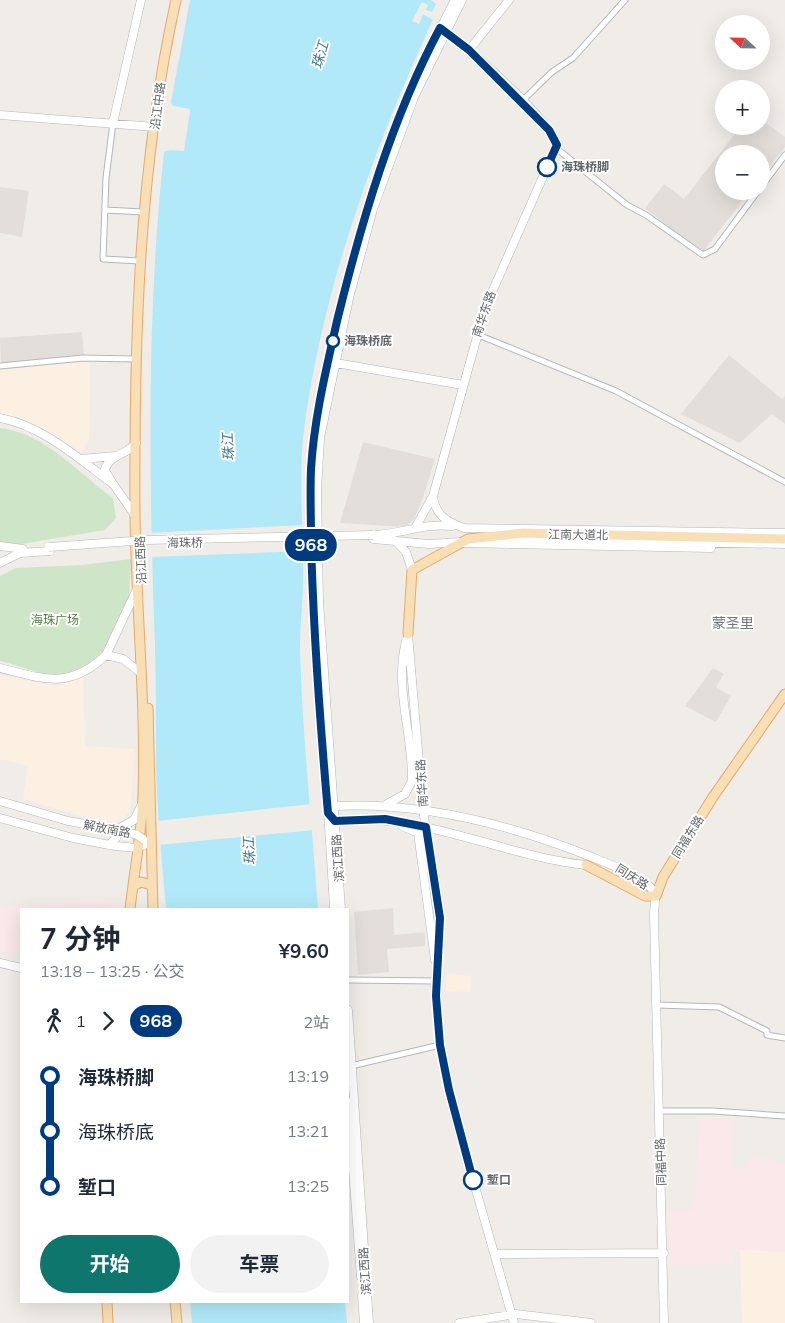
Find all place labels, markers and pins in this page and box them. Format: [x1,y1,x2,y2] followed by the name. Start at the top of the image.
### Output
[537,157,557,177] marker: 海珠桥脚
[561,159,609,174] place label: 海珠桥脚
[344,333,392,348] place label: 海珠桥底
[326,334,340,348] marker: 海珠桥底
[463,1170,483,1190] marker: 堑口
[487,1172,511,1187] place label: 堑口

